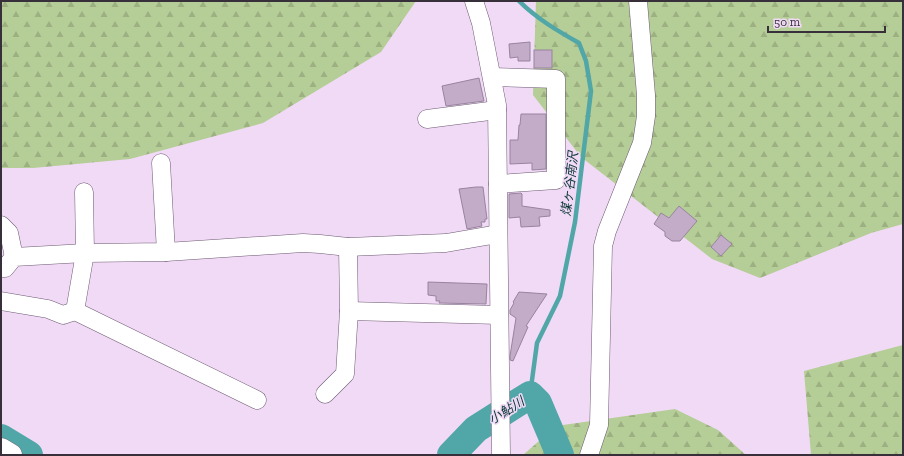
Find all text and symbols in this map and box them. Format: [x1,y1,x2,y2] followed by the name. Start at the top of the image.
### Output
[768,8,885,34] scale bar
[774,15,801,29] text: 50 m
[558,149,581,217] water label: 煤ヶ谷南沢
[486,393,528,427] water label: 小鮎川

